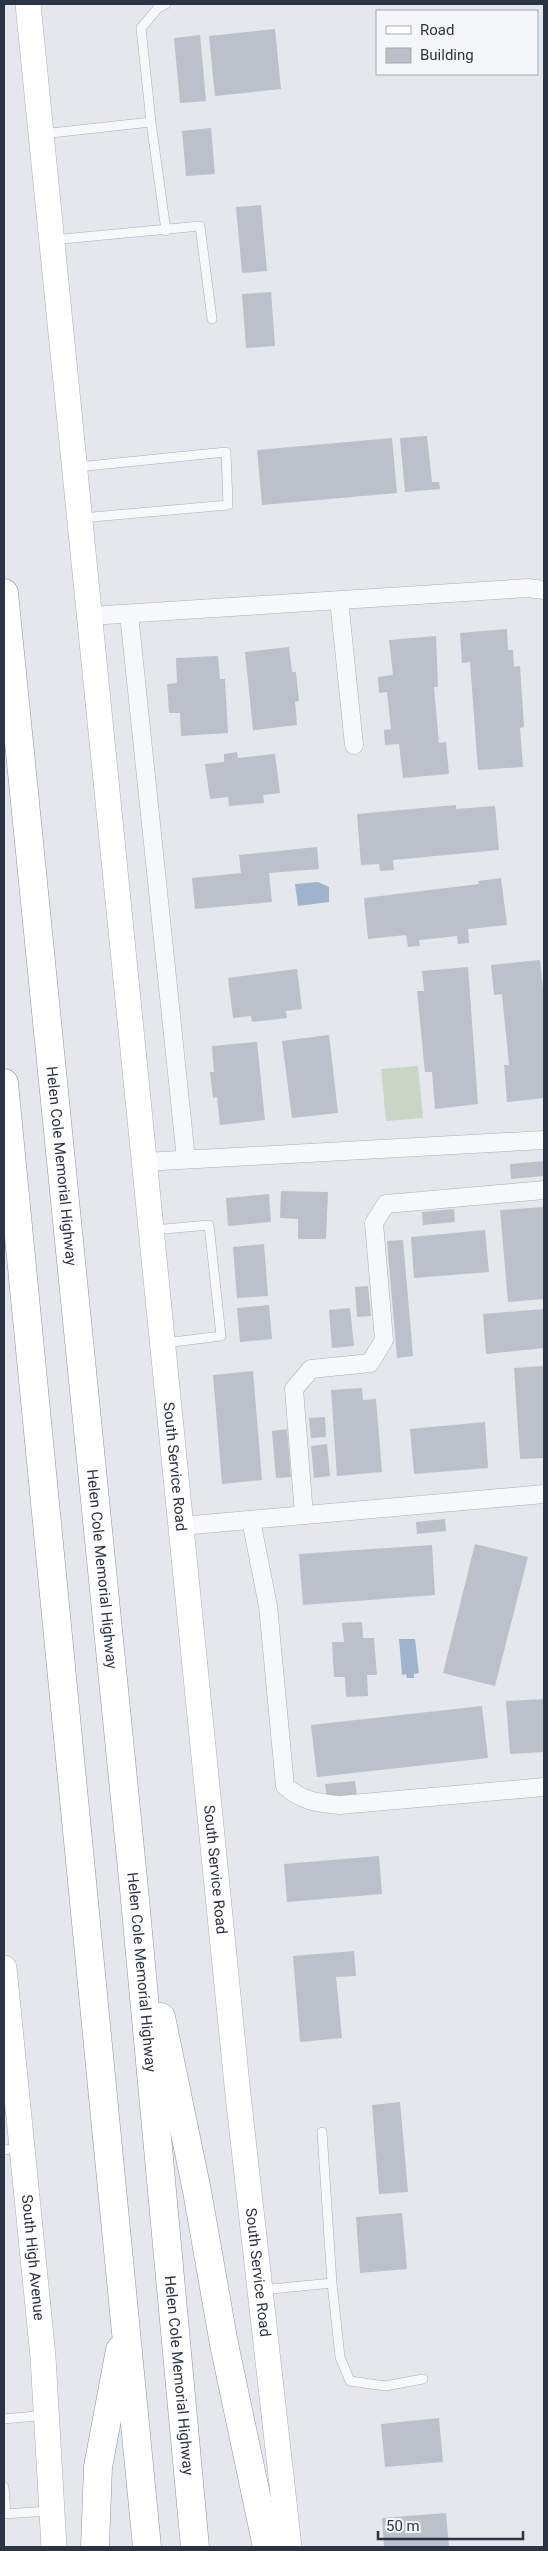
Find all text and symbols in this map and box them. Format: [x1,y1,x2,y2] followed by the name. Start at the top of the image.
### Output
[376,10,538,75] legend
[420,21,454,39] text: Road
[420,46,474,64] text: Building
[43,1065,80,1267] street label: Helen Cole Memorial Highway
[159,1401,190,1532] street label: South Service Road
[83,1468,121,1670] street label: Helen Cole Memorial Highway
[200,1804,231,1935] street label: South Service Road
[123,1871,160,2073] street label: Helen Cole Memorial Highway
[18,2194,48,2321] street label: South High Avenue
[242,2207,274,2338] street label: South Service Road
[161,2275,197,2476] street label: Helen Cole Memorial Highway
[378,2508,523,2540] scale bar
[386,2517,420,2535] text: 50 m

